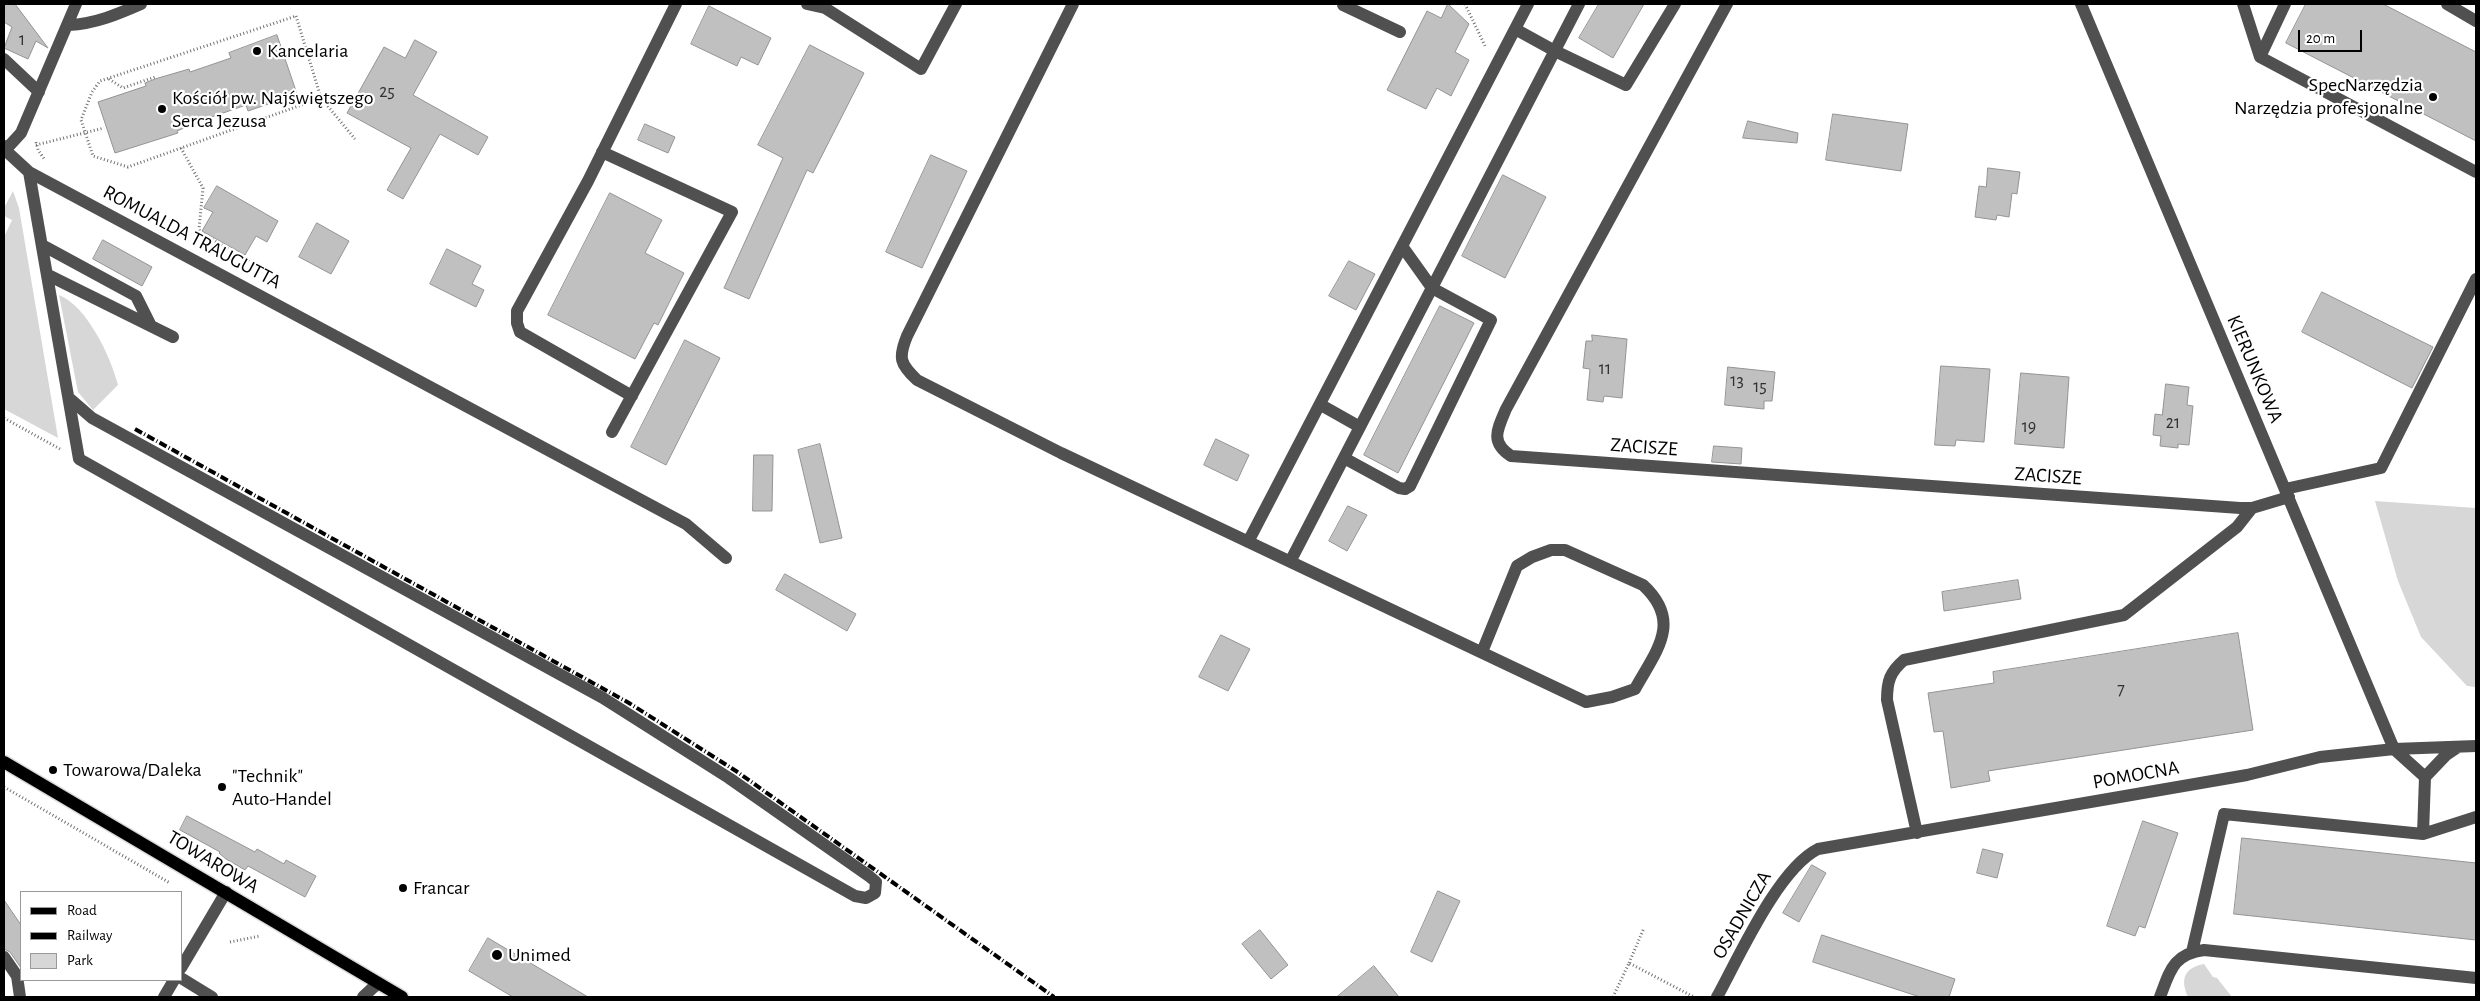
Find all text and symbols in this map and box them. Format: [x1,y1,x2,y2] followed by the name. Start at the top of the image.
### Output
[2300,20,2364,52] scale bar
[19,29,25,51] house number: 1
[2306,31,2335,46] text: 20 m
[267,39,349,63] place label: Kancelaria
[251,45,263,57] marker: Kancelaria
[2234,73,2423,120] place label: SpecNarzędzia Narzędzia profesjonalne
[379,81,395,103] house number: 25
[172,86,373,133] place label: Kościół pw. Najświętszego Serca Jezusa
[2427,91,2439,103] marker: SpecNarzędzia Narzędzia profesjonalne
[156,103,168,115] marker: Kościół pw. Najświętszego Serca Jezusa
[99,180,285,294] street label: ROMUALDA TRAUGUTTA
[2222,312,2288,426] street label: KIERUNKOWA
[1599,358,1611,380] house number: 11
[1730,370,1744,392] house number: 13
[1753,376,1767,398] house number: 15
[2166,412,2180,434] house number: 21
[2022,416,2036,438] house number: 19
[1610,433,1678,461] street label: ZACISZE
[2014,462,2082,490] street label: ZACISZE
[2117,679,2125,701] house number: 7
[2091,756,2181,794] street label: POMOCNA
[63,758,202,782] place label: Towarowa/Daleka
[47,764,59,776] marker: Towarowa/Daleka
[232,764,332,811] place label: "Technik" Auto-Handel
[216,781,228,793] marker: "Technik" Auto-Handel
[163,825,263,899] street label: TOWAROWA
[1707,867,1777,963] street label: OSADNICZA
[413,876,470,900] place label: Francar
[397,882,409,894] marker: Francar
[20,891,182,981] legend
[67,903,97,918] text: Road
[67,928,112,943] text: Railway
[508,943,571,967] place label: Unimed
[490,948,504,962] marker: Unimed
[67,953,93,968] text: Park

